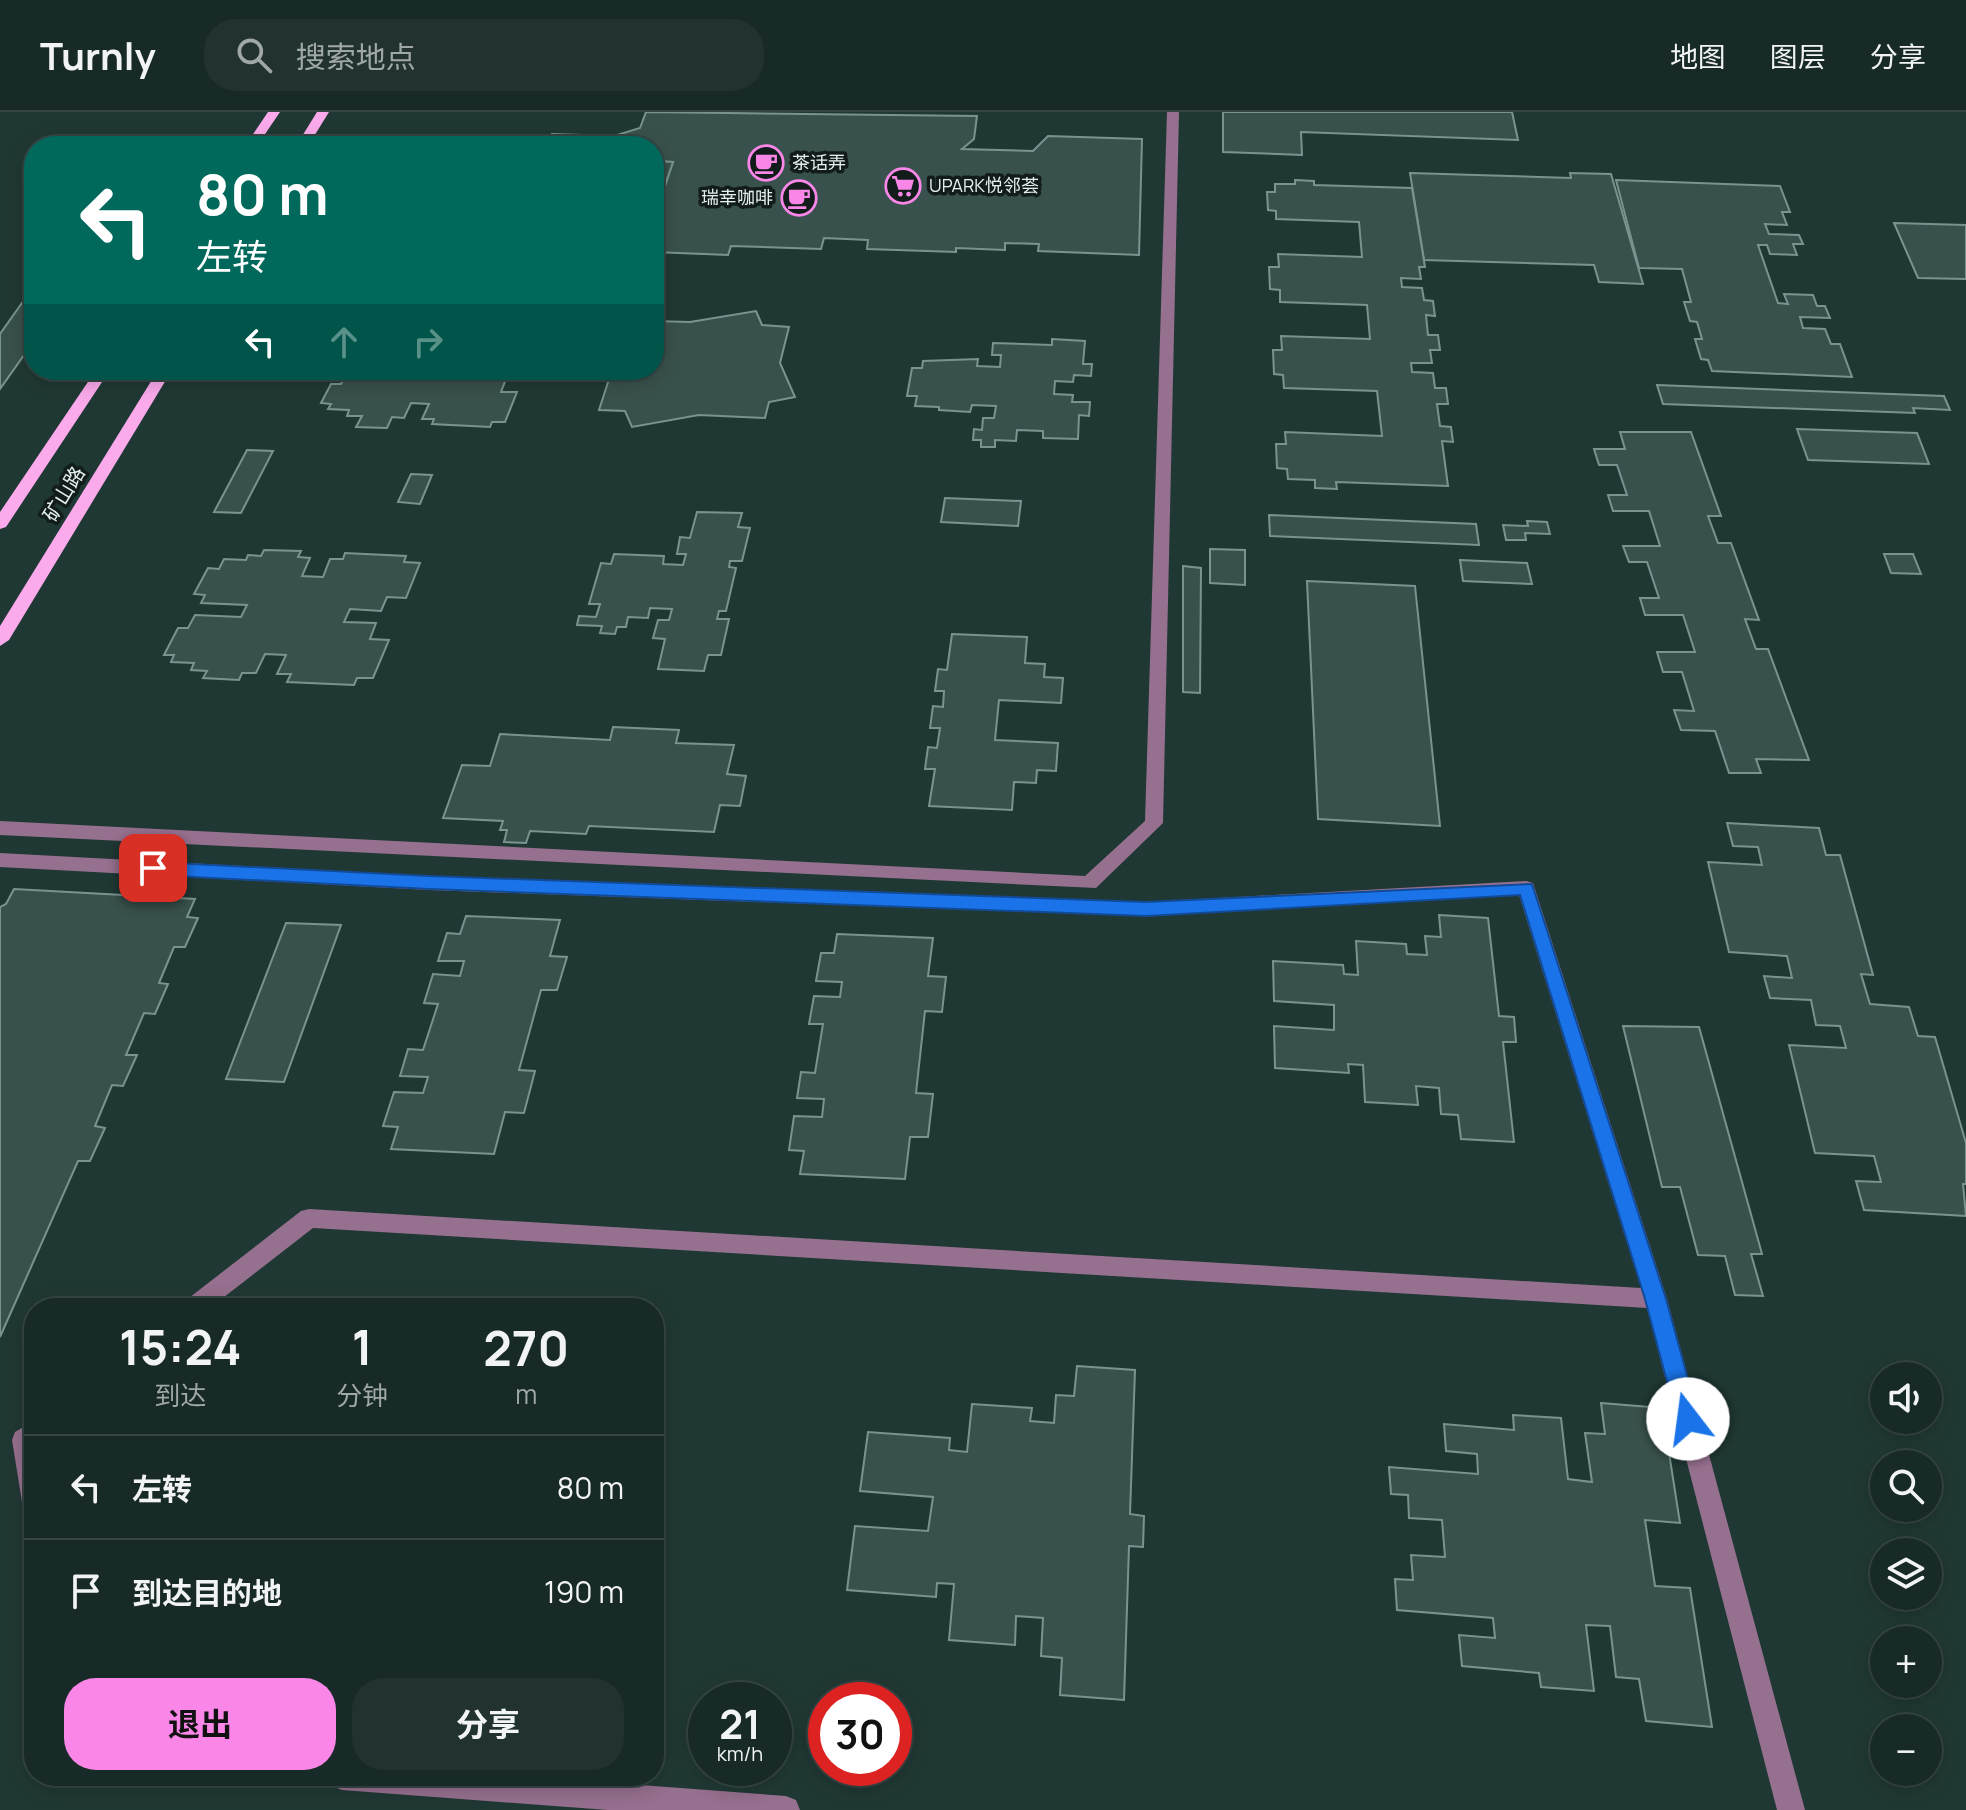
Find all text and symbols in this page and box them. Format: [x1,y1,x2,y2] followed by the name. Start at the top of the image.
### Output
[204,19,764,91] search box
[40,29,156,81] text: Turnly
[232,33,276,77] icon: search
[296,36,416,77] text: 搜索地点
[1670,37,1726,75] text: 地图
[1770,37,1826,75] text: 图层
[1870,37,1926,75] text: 分享
[747,144,785,182] cafe icon: 茶话弄
[792,150,846,174] place label: 茶话弄
[196,155,329,232] text: 80 m
[884,167,922,205] supermarket icon: UPARK悦邻荟
[64,168,168,272] icon: left
[929,173,1039,197] place label: UPARK悦邻荟
[780,179,818,217] cafe icon: 瑞幸咖啡
[701,185,773,209] place label: 瑞幸咖啡
[196,232,268,281] text: 左转
[238,320,282,364] icon: left
[322,320,366,364] icon: ahead
[406,320,450,364] icon: right
[37,461,91,526] street label: 矿山路
[119,834,187,902] pin
[131,846,175,890] icon: arrive
[119,1314,241,1379] text: 15:24
[352,1314,373,1379] text: 1
[483,1315,569,1380] text: 270
[1870,1362,1942,1786] map controls
[1870,1362,1942,1434] button: sound
[515,1376,537,1412] text: m
[154,1377,206,1413] text: 到达
[336,1377,388,1413] text: 分钟
[1646,1377,1730,1461] position arrow
[1870,1450,1942,1522] button: search
[64,1465,108,1509] icon: left
[557,1467,624,1508] text: 80 m
[132,1468,192,1509] text: 左转
[1870,1538,1942,1610] button: layers
[64,1569,108,1613] icon: arrive
[544,1571,624,1612] text: 190 m
[132,1572,282,1613] text: 到达目的地
[1870,1626,1942,1698] button: +
[64,1678,336,1770] button: 退出
[352,1678,624,1770] button: 分享
[808,1682,912,1786] speed limit sign: 30
[719,1696,761,1751] text: 21
[1870,1714,1942,1786] button: −
[717,1740,763,1767] text: km/h

